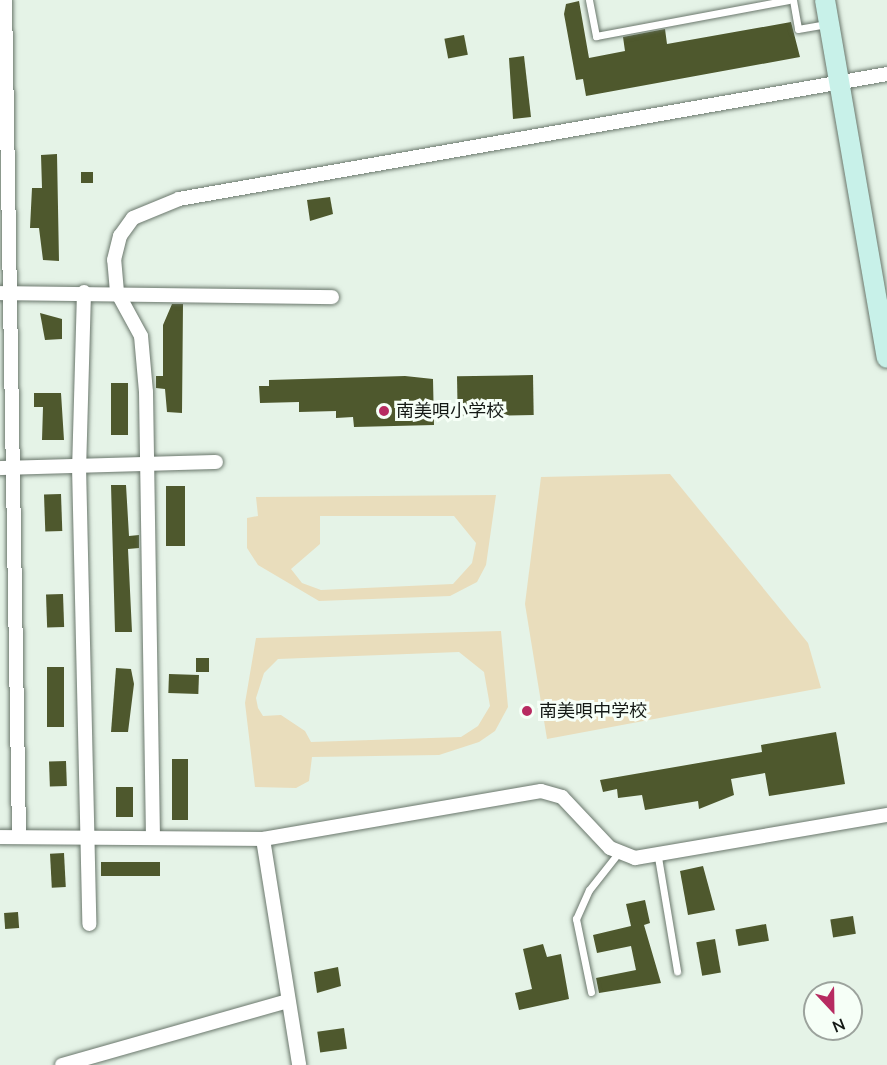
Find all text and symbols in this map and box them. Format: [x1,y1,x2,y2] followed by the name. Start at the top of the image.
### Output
[396,400,504,422] place label: 南美唄小学校
[377,404,391,418] marker: 南美唄小学校
[539,700,647,722] place label: 南美唄中学校
[520,704,534,718] marker: 南美唄中学校
[803,981,863,1041] north arrow
[830,1014,848,1037] text: N

